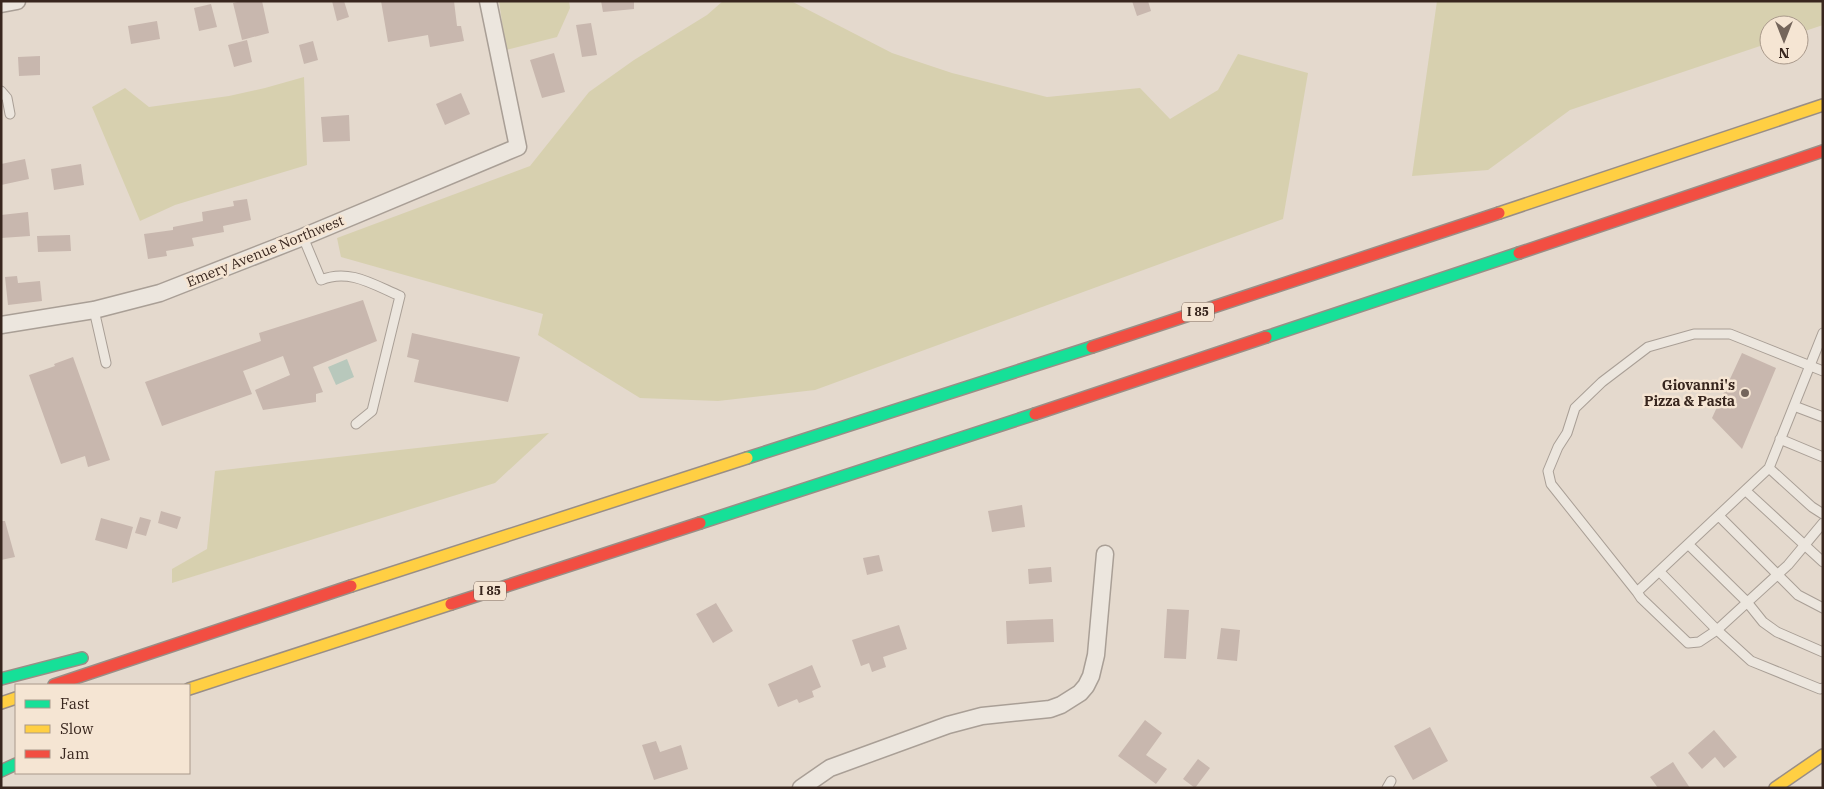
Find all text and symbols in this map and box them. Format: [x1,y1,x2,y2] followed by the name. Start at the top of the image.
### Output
[1759,15,1809,65] north arrow
[1778,44,1790,62] text: N
[184,211,346,291] street label: Emery Avenue Northwest
[1182,302,1214,322] road number: I 85
[1644,376,1735,410] place label: Giovanni's Pizza & Pasta
[1739,387,1751,399] marker: Giovanni's Pizza & Pasta
[474,582,506,600] road number: I 85
[15,684,190,774] legend
[60,694,90,713] text: Fast
[60,719,94,738] text: Slow
[60,744,89,763] text: Jam

